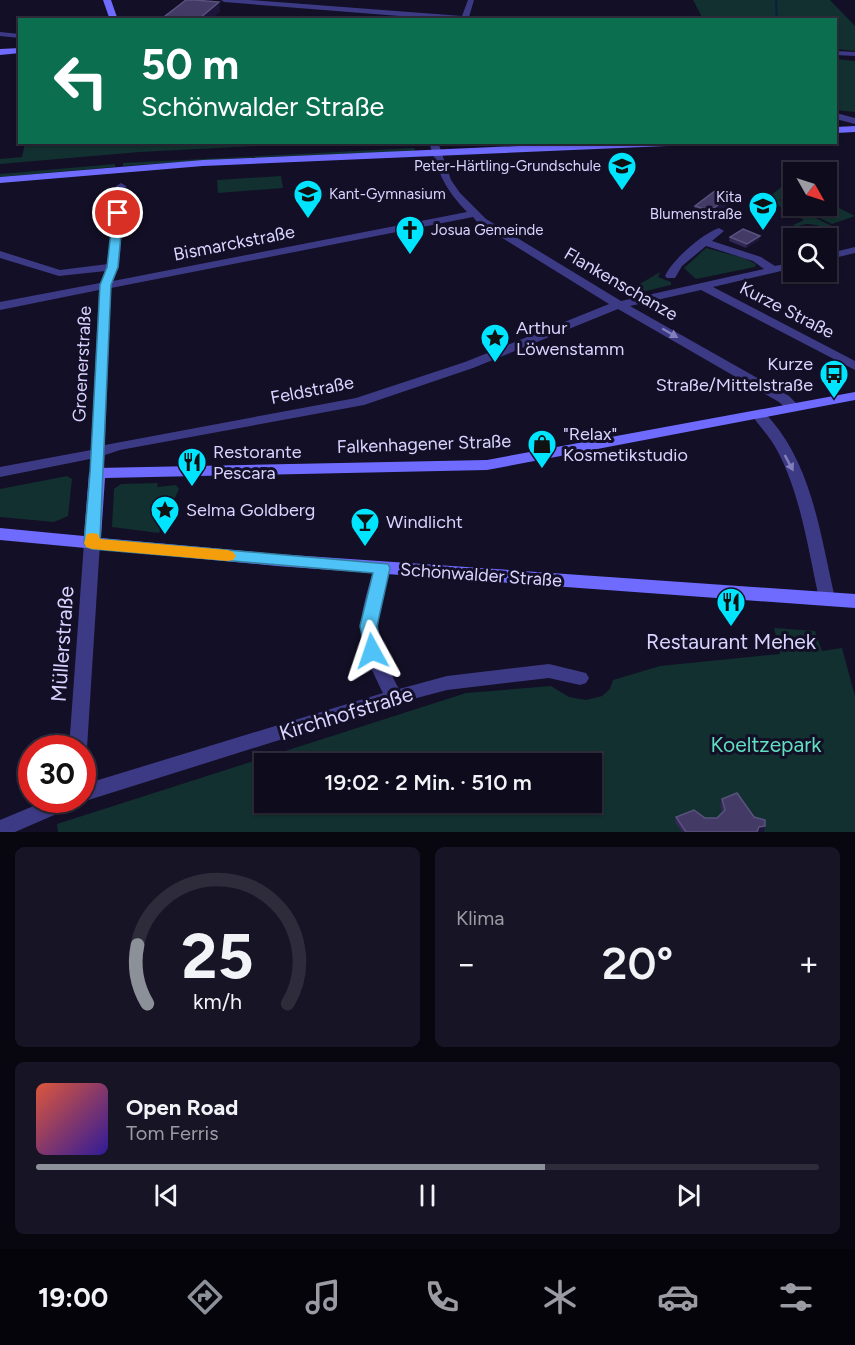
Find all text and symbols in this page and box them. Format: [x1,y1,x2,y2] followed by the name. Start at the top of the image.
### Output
[141,39,239,90] text: 50 m
[42,42,120,120] icon: left
[141,90,384,123] text: Schönwalder Straße
[606,150,638,192] school or university icon: Peter-Härtling-Grundschule
[414,157,601,175] place label: Peter-Härtling-Grundschule
[783,162,837,216] north arrow
[783,162,837,282] map controls
[292,178,324,220] school or university icon: Kant-Gymnasium
[329,185,446,203] place label: Kant-Gymnasium
[92,187,143,238] pin
[650,188,742,223] place label: Kita Blumenstraße
[747,190,779,232] school or university icon: Kita Blumenstraße
[101,196,134,229] icon: arrive
[394,214,426,256] church icon: Josua Gemeinde
[172,220,297,266] street label: Bismarckstraße
[431,221,544,239] place label: Josua Gemeinde
[783,228,837,282] button: search
[560,243,682,325] street label: Flankenschanze
[736,277,838,343] street label: Kurze Straße
[68,305,96,423] street label: Groenerstraße
[516,317,624,360] place label: Arthur Löwenstamm
[479,322,511,364] place icon: Arthur Löwenstamm
[662,328,678,339] one-way arrow
[656,353,813,396] place label: Kurze Straße/Mittelstraße
[818,358,850,400] bus stop icon: Kurze Straße/Mittelstraße
[268,371,356,409] street label: Feldstraße
[563,423,688,466] place label: "Relax" Kosmetikstudio
[526,428,558,470] shop icon: "Relax" Kosmetikstudio
[336,430,512,458] street label: Falkenhagener Straße
[213,441,302,484] place label: Restorante Pescara
[176,446,208,488] restaurant icon: Restorante Pescara
[784,455,794,472] one-way arrow
[149,494,181,536] place icon: Selma Goldberg
[186,499,315,521] place label: Selma Goldberg
[349,506,381,548] bar icon: Windlicht
[386,511,463,533] place label: Windlicht
[399,558,563,592] street label: Schönwalder Straße
[45,585,79,703] street label: Müllerstraße
[715,586,747,628] restaurant icon: Restaurant Mehek
[340,619,404,683] position arrow
[646,629,817,654] place label: Restaurant Mehek
[276,681,416,745] street label: Kirchhofstraße
[710,732,822,757] park label: Koeltzepark
[18,735,96,813] speed limit sign: 30
[324,769,532,796] text: 19:02 · 2 Min. · 510 m
[456,906,504,930] text: Klima
[181,919,254,994] text: 25
[602,936,673,990] text: 20°
[456,944,477,983] text: −
[798,944,819,983] text: +
[193,989,242,1014] text: km/h
[126,1094,238,1121] text: Open Road
[126,1121,219,1145] text: Tom Ferris
[150,1179,183,1212] icon: previous
[411,1179,444,1212] icon: pause
[672,1179,705,1212] icon: next
[184,1276,226,1318] icon: directions
[302,1276,344,1318] icon: music
[421,1276,463,1318] icon: phone
[539,1276,581,1318] icon: climate
[657,1276,699,1318] icon: car
[775,1276,817,1318] icon: filters
[38,1281,108,1314] text: 19:00

